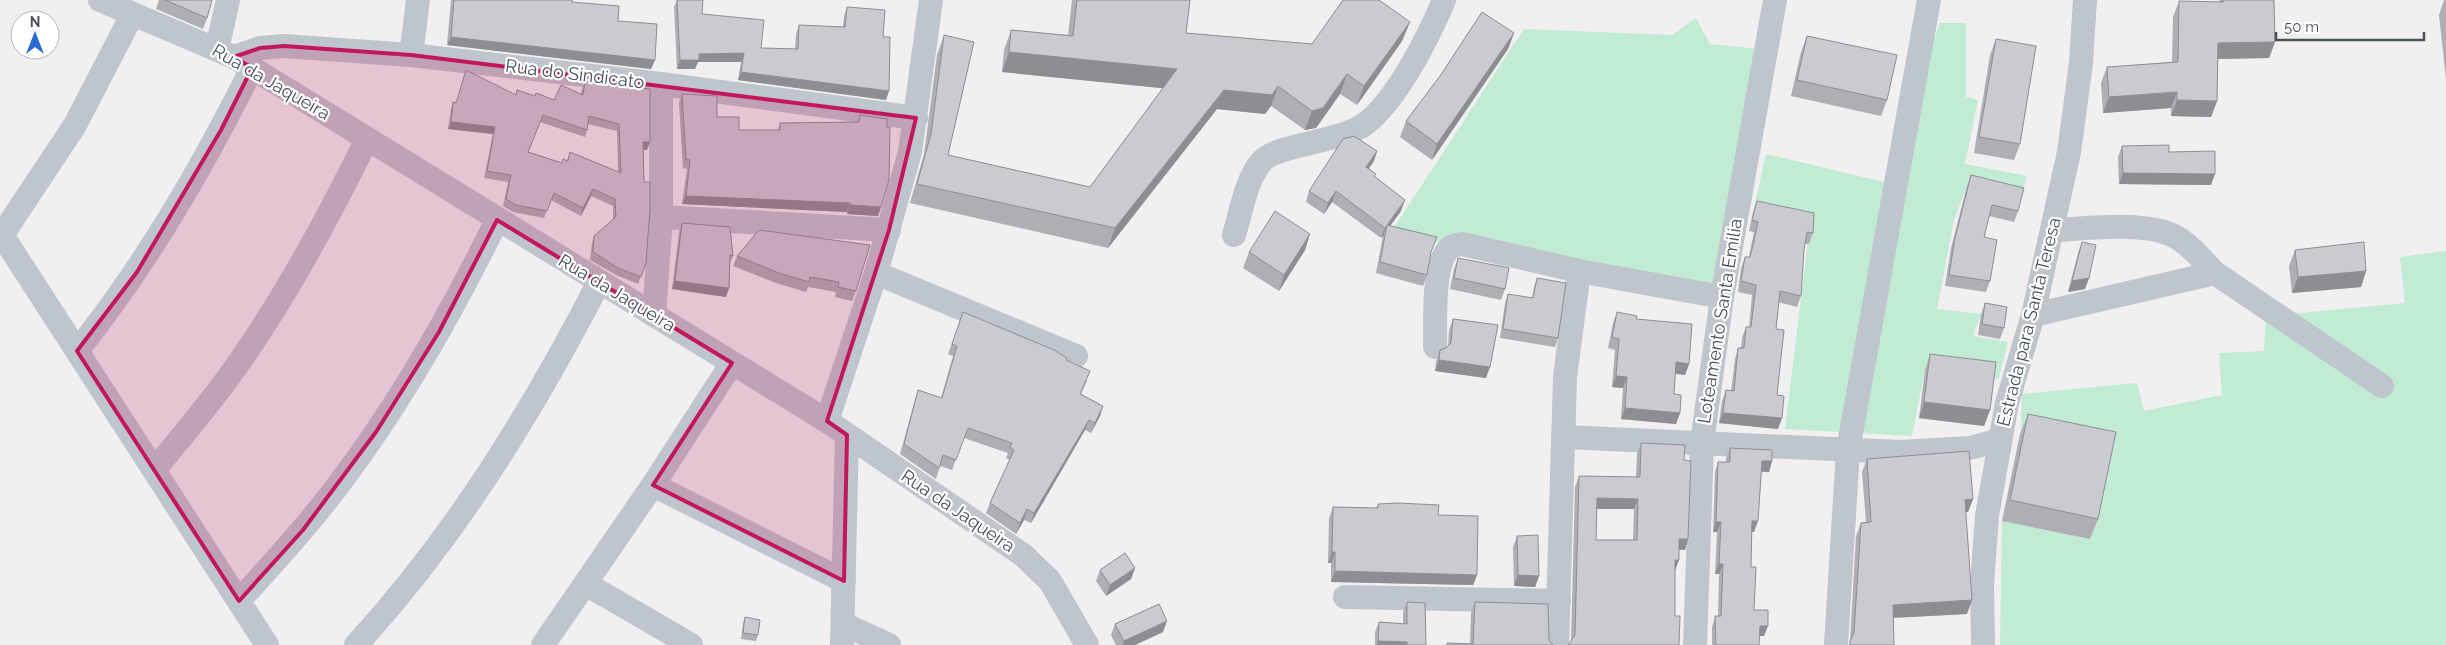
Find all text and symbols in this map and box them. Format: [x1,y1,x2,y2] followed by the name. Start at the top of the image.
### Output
[10,10,60,60] north arrow
[2276,10,2424,42] scale bar
[30,14,40,30] text: N
[2284,18,2319,36] text: 50 m
[209,39,334,124] street label: Rua da Jaqueira
[504,55,646,92] street label: Rua do Sindicato
[1992,215,2065,429] street label: Estrada para Santa Teresa
[1693,217,1746,425] street label: Loteamento Santa Emilia
[555,249,679,336] street label: Rua da Jaqueira
[897,465,1019,556] street label: Rua da Jaqueira

